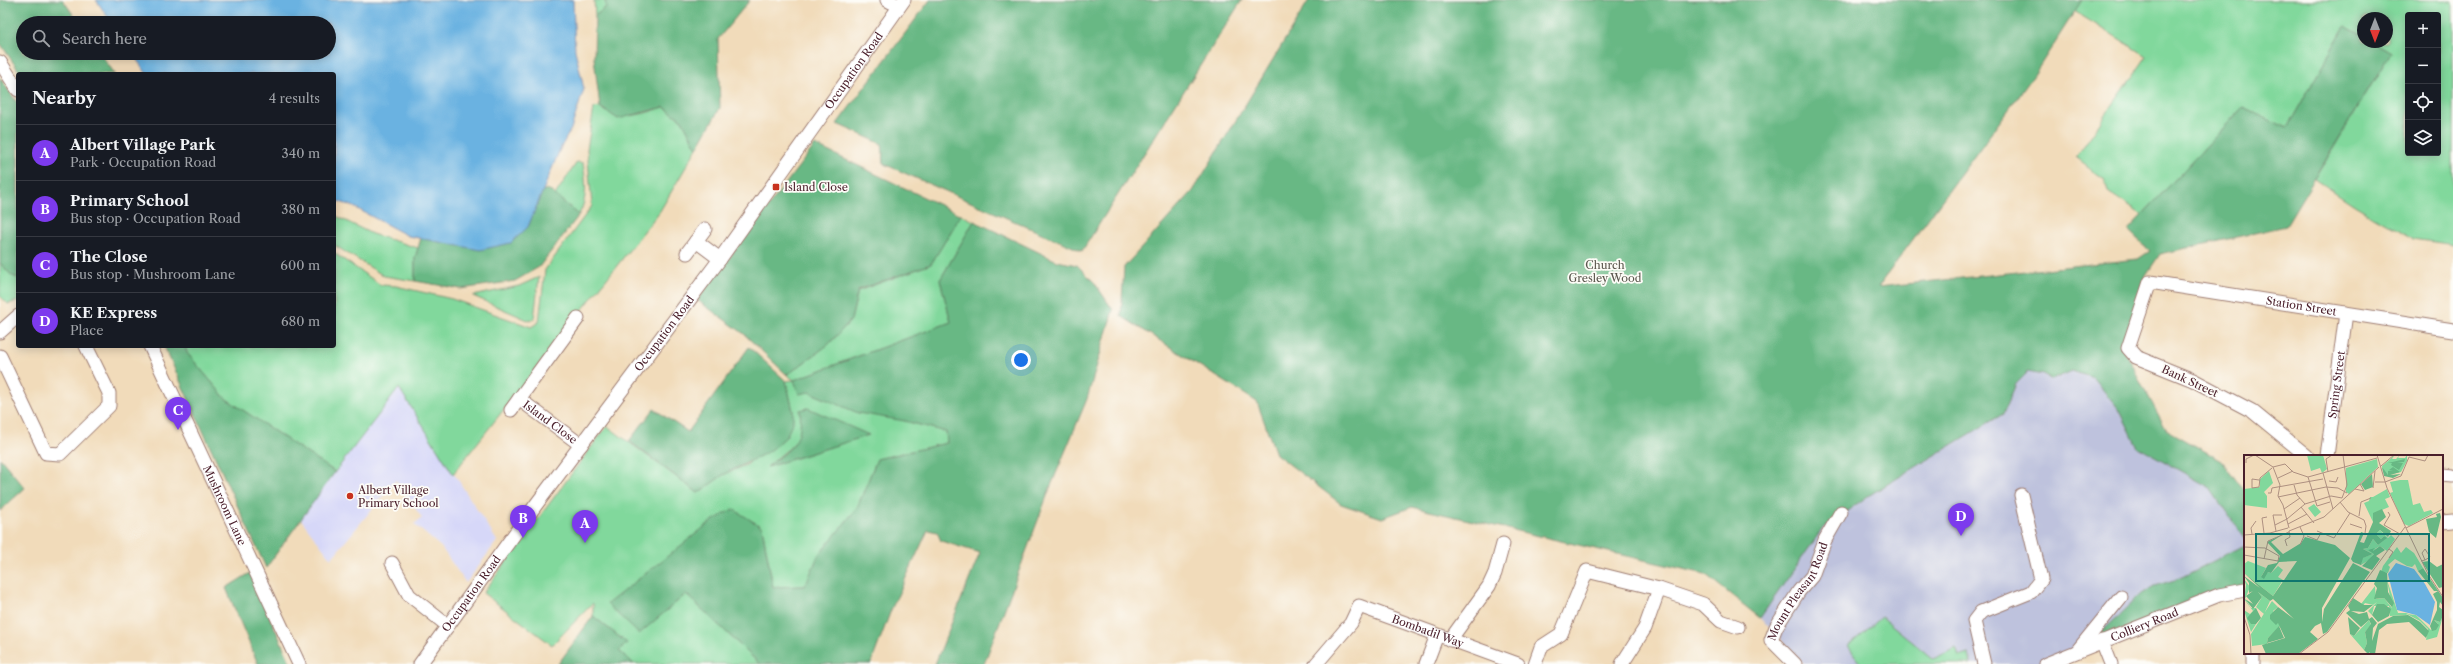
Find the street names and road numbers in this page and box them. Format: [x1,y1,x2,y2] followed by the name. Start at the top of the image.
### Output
[822,29,886,112] street label: Occupation Road
[631,293,697,374] street label: Occupation Road
[2265,293,2338,318] street label: Station Street
[2325,350,2348,419] street label: Spring Street
[2160,362,2221,400] street label: Bank Street
[520,397,580,447] street label: Island Close
[200,463,249,548] street label: Mushroom Lane
[1764,540,1831,643] street label: Mount Pleasant Road
[439,552,504,635] street label: Occupation Road
[2108,605,2181,645] street label: Colliery Road
[1390,612,1467,651] street label: Bombadil Way

